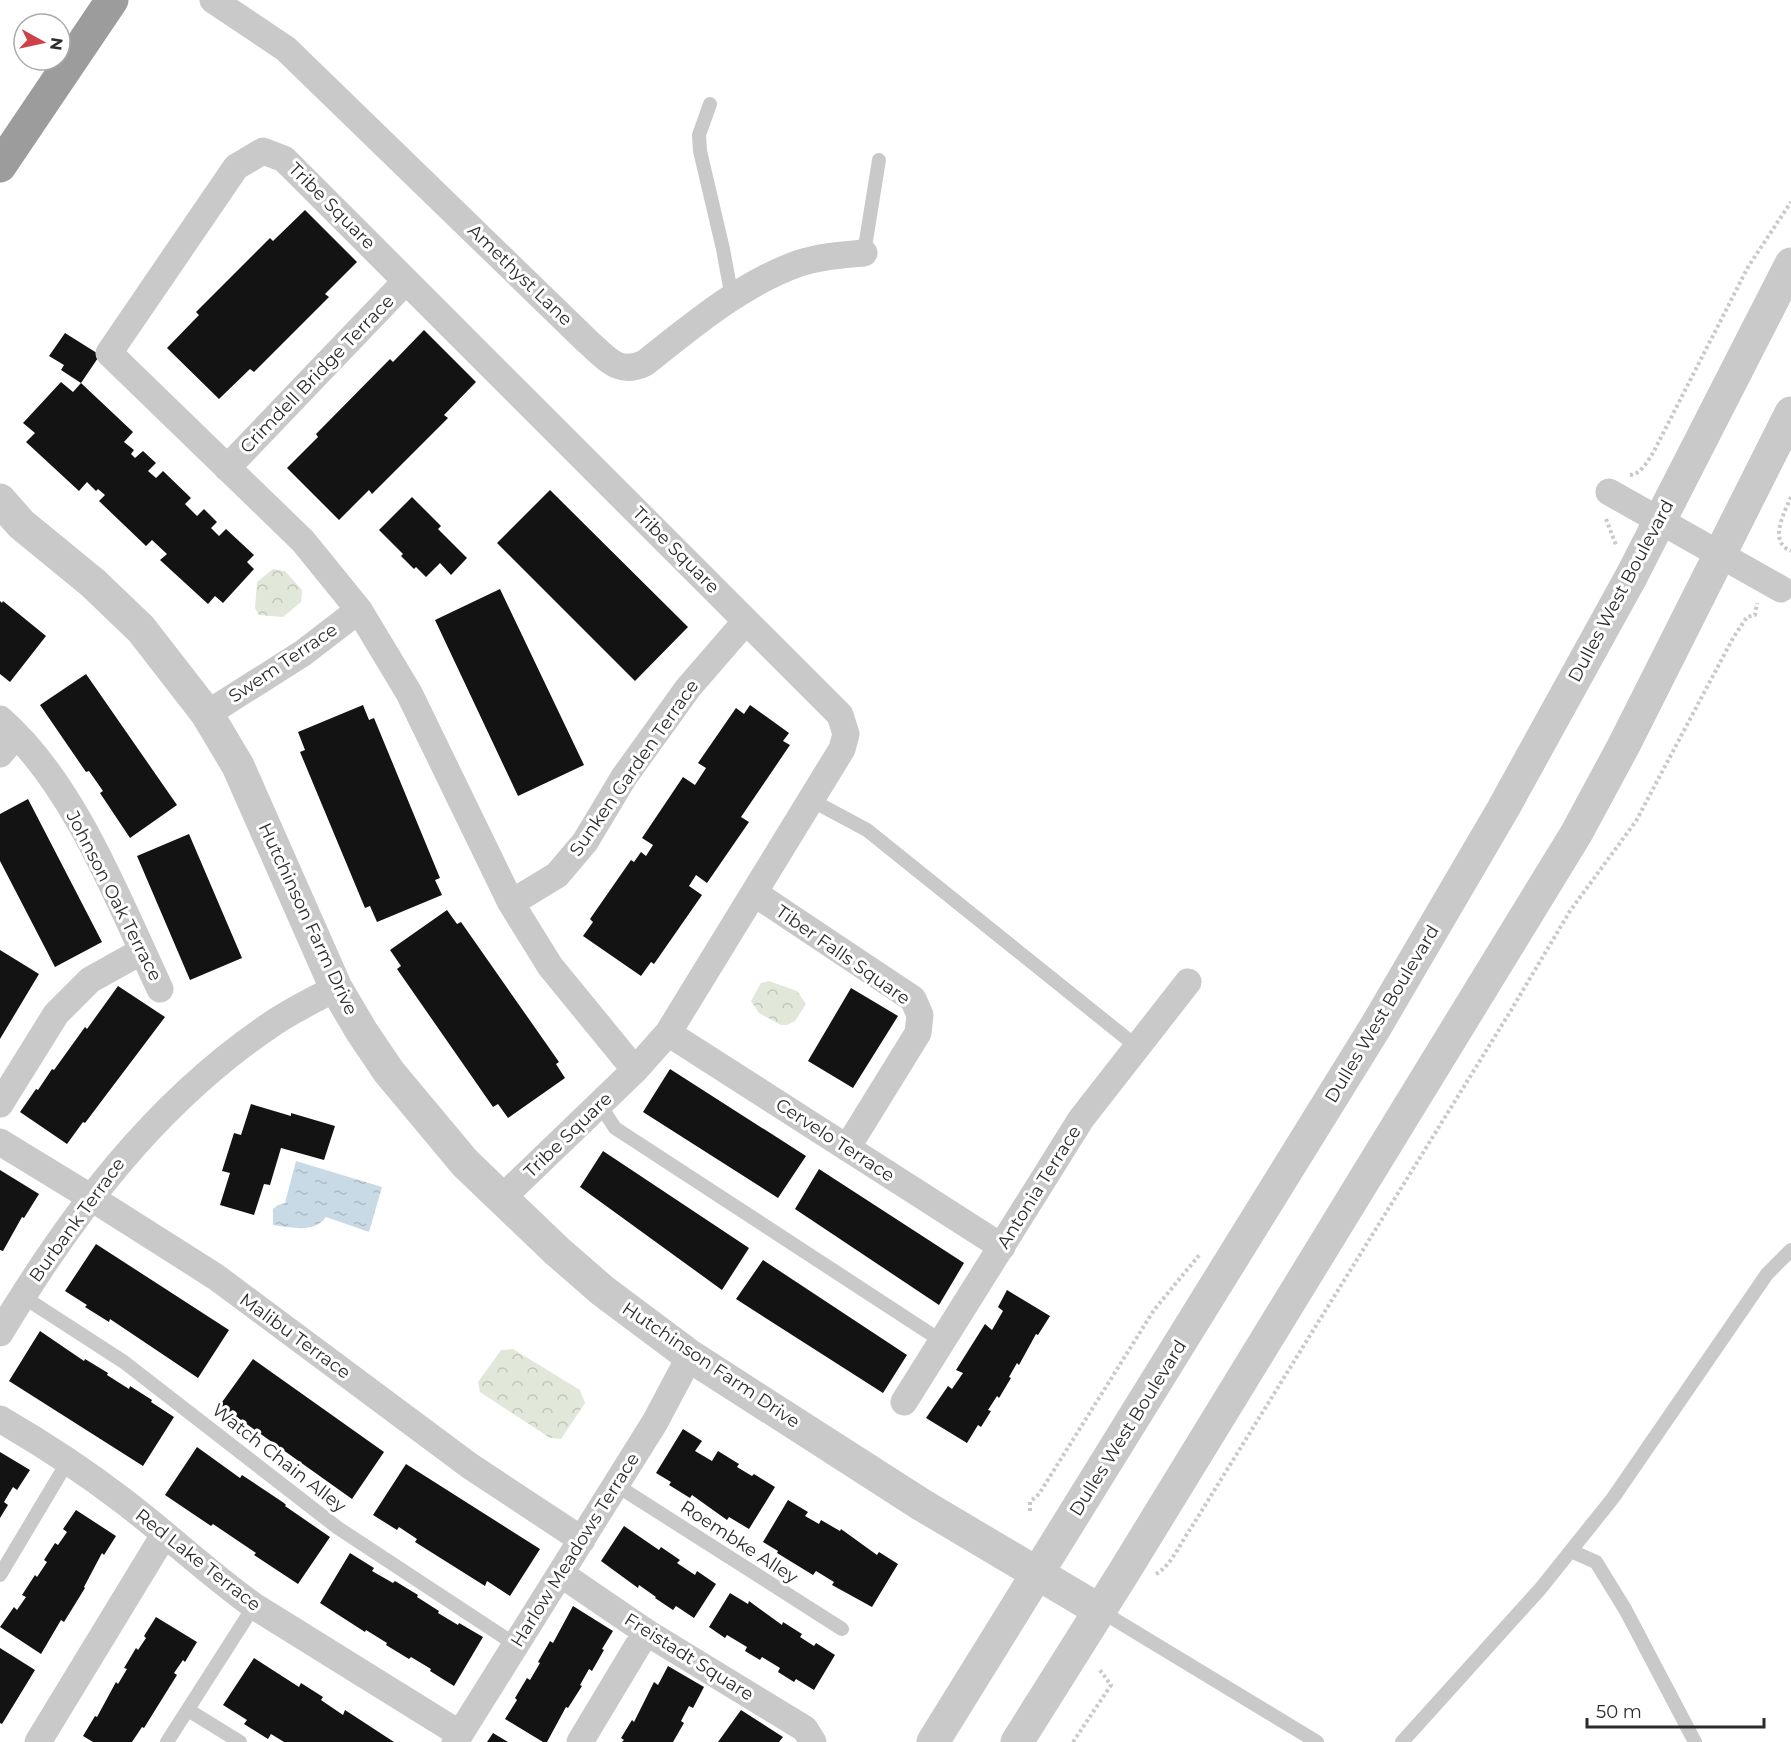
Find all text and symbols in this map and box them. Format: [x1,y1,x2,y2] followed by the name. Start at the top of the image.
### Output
[12,12,72,72] north arrow
[46,36,67,52] text: N
[284,158,380,254] street label: Tribe Square
[463,220,577,330] street label: Amethyst Lane
[235,290,399,458] street label: Crimdell Bridge Terrace
[1564,496,1678,686] street label: Dulles West Boulevard
[628,502,724,598] street label: Tribe Square
[224,618,342,707] street label: Swem Terrace
[565,675,703,860] street label: Sunken Garden Terrace
[61,806,167,985] street label: Johnson Oak Terrace
[254,819,362,1019] street label: Hutchinson Farm Drive
[772,900,914,1010] street label: Tiber Falls Square
[1320,921,1444,1107] street label: Dulles West Boulevard
[519,1088,617,1182] street label: Tribe Square
[771,1093,899,1187] street label: Cervelo Terrace
[992,1121,1086,1253] street label: Antonia Terrace
[24,1153,130,1286] street label: Burbank Terrace
[235,1288,355,1384] street label: Malibu Terrace
[618,1297,804,1433] street label: Hutchinson Farm Drive
[1065,1336,1191,1520] street label: Dulles West Boulevard
[208,1399,351,1517] street label: Watch Chain Alley
[506,1449,644,1651] street label: Harlow Meadows Terrace
[676,1496,802,1588] street label: Roembke Alley
[131,1504,265,1616] street label: Red Lake Terrace
[620,1608,758,1706] street label: Freistadt Square
[1587,1691,1764,1729] scale bar
[1596,1701,1642,1723] text: 50 m

